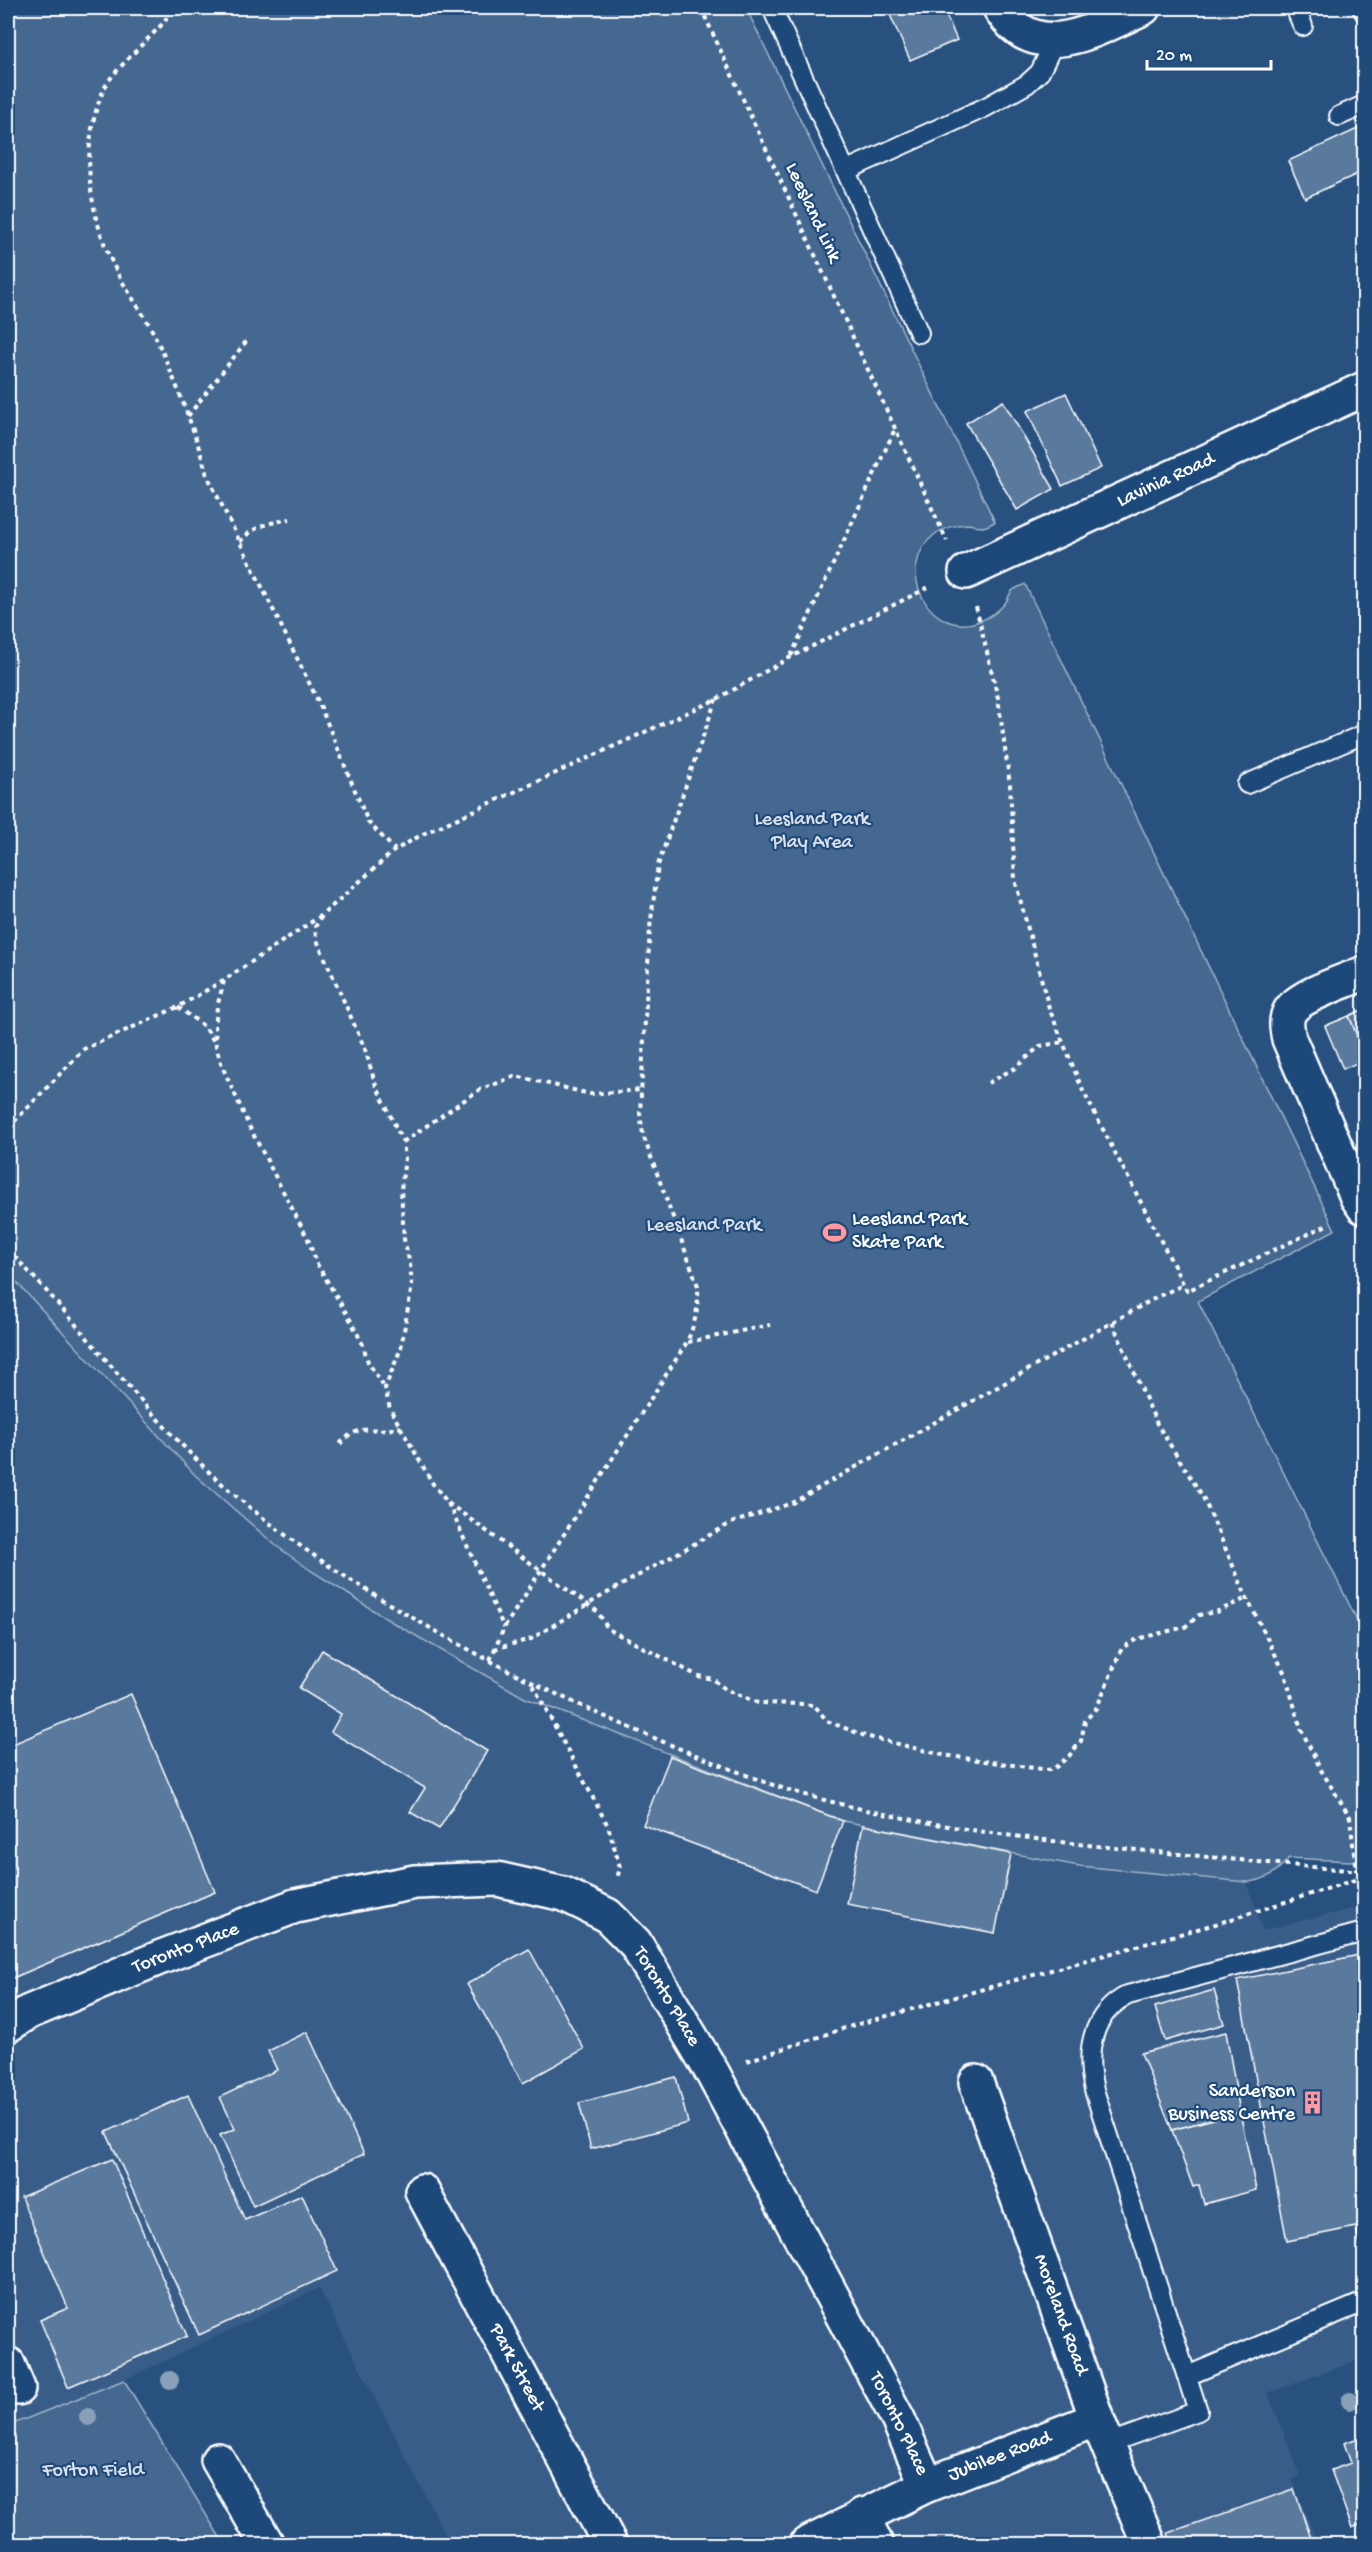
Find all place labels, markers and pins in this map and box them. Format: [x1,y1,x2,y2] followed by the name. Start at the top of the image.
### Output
[852,1209,969,1255] place label: Leesland Park Skate Park
[821,1219,847,1245] sports icon: Leesland Park Skate Park
[1167,2081,1296,2127] place label: Sanderson Business Centre
[1300,2090,1326,2116] building icon: Sanderson Business Centre

